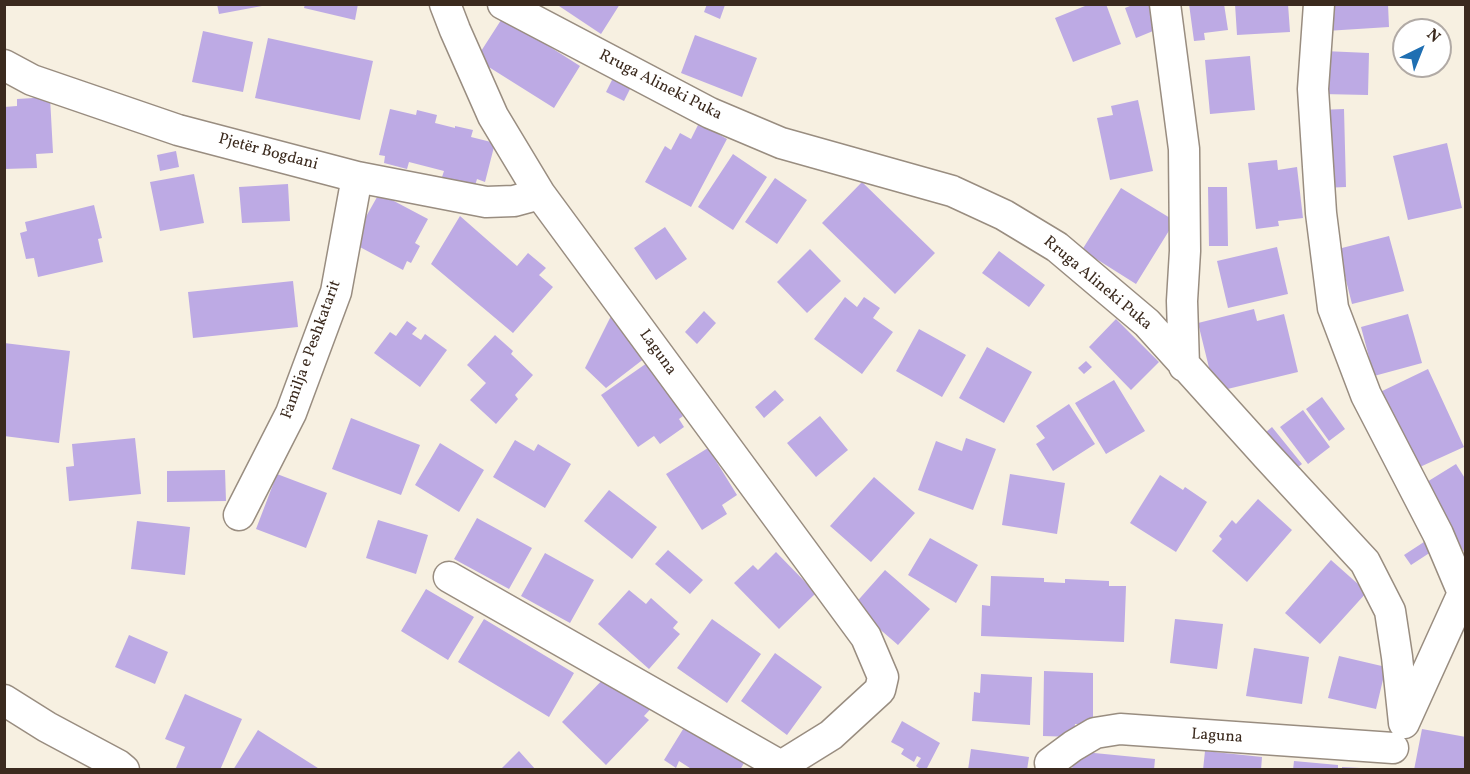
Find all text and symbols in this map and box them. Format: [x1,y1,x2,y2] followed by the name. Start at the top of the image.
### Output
[1392,18,1452,78] north arrow
[1421,24,1445,48] text: N
[595,47,725,125] street label: Rruga Alineki Puka
[216,130,320,176] street label: Pjetër Bogdani
[1039,233,1155,335] street label: Rruga Alineki Puka
[278,278,346,422] street label: Familja e Peshkatarit
[634,326,680,380] street label: Laguna
[1191,726,1243,748] street label: Laguna

